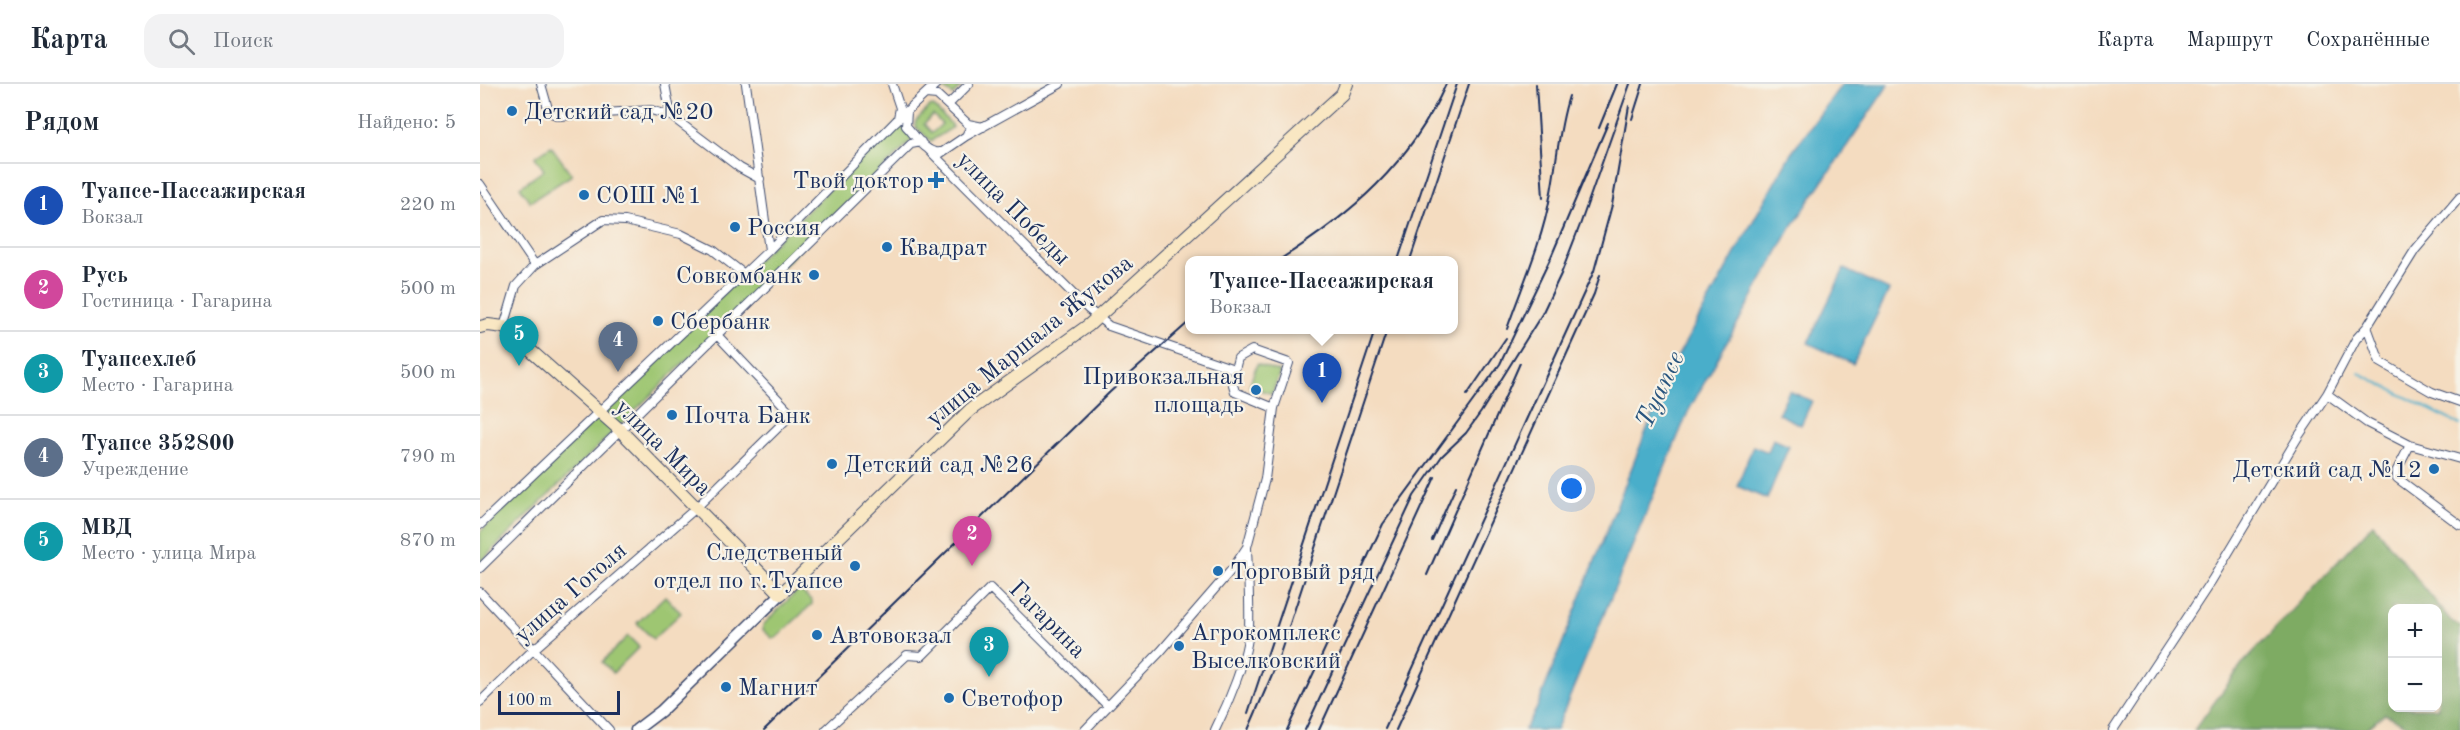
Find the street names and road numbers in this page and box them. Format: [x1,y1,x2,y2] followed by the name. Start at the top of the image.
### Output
[951,148,1074,271] street label: улица Победы
[923,251,1138,432] street label: улица Маршала Жукова
[610,396,716,501] street label: улица Мира
[511,539,632,648] street label: улица Гоголя
[1003,577,1090,664] street label: Гагарина

